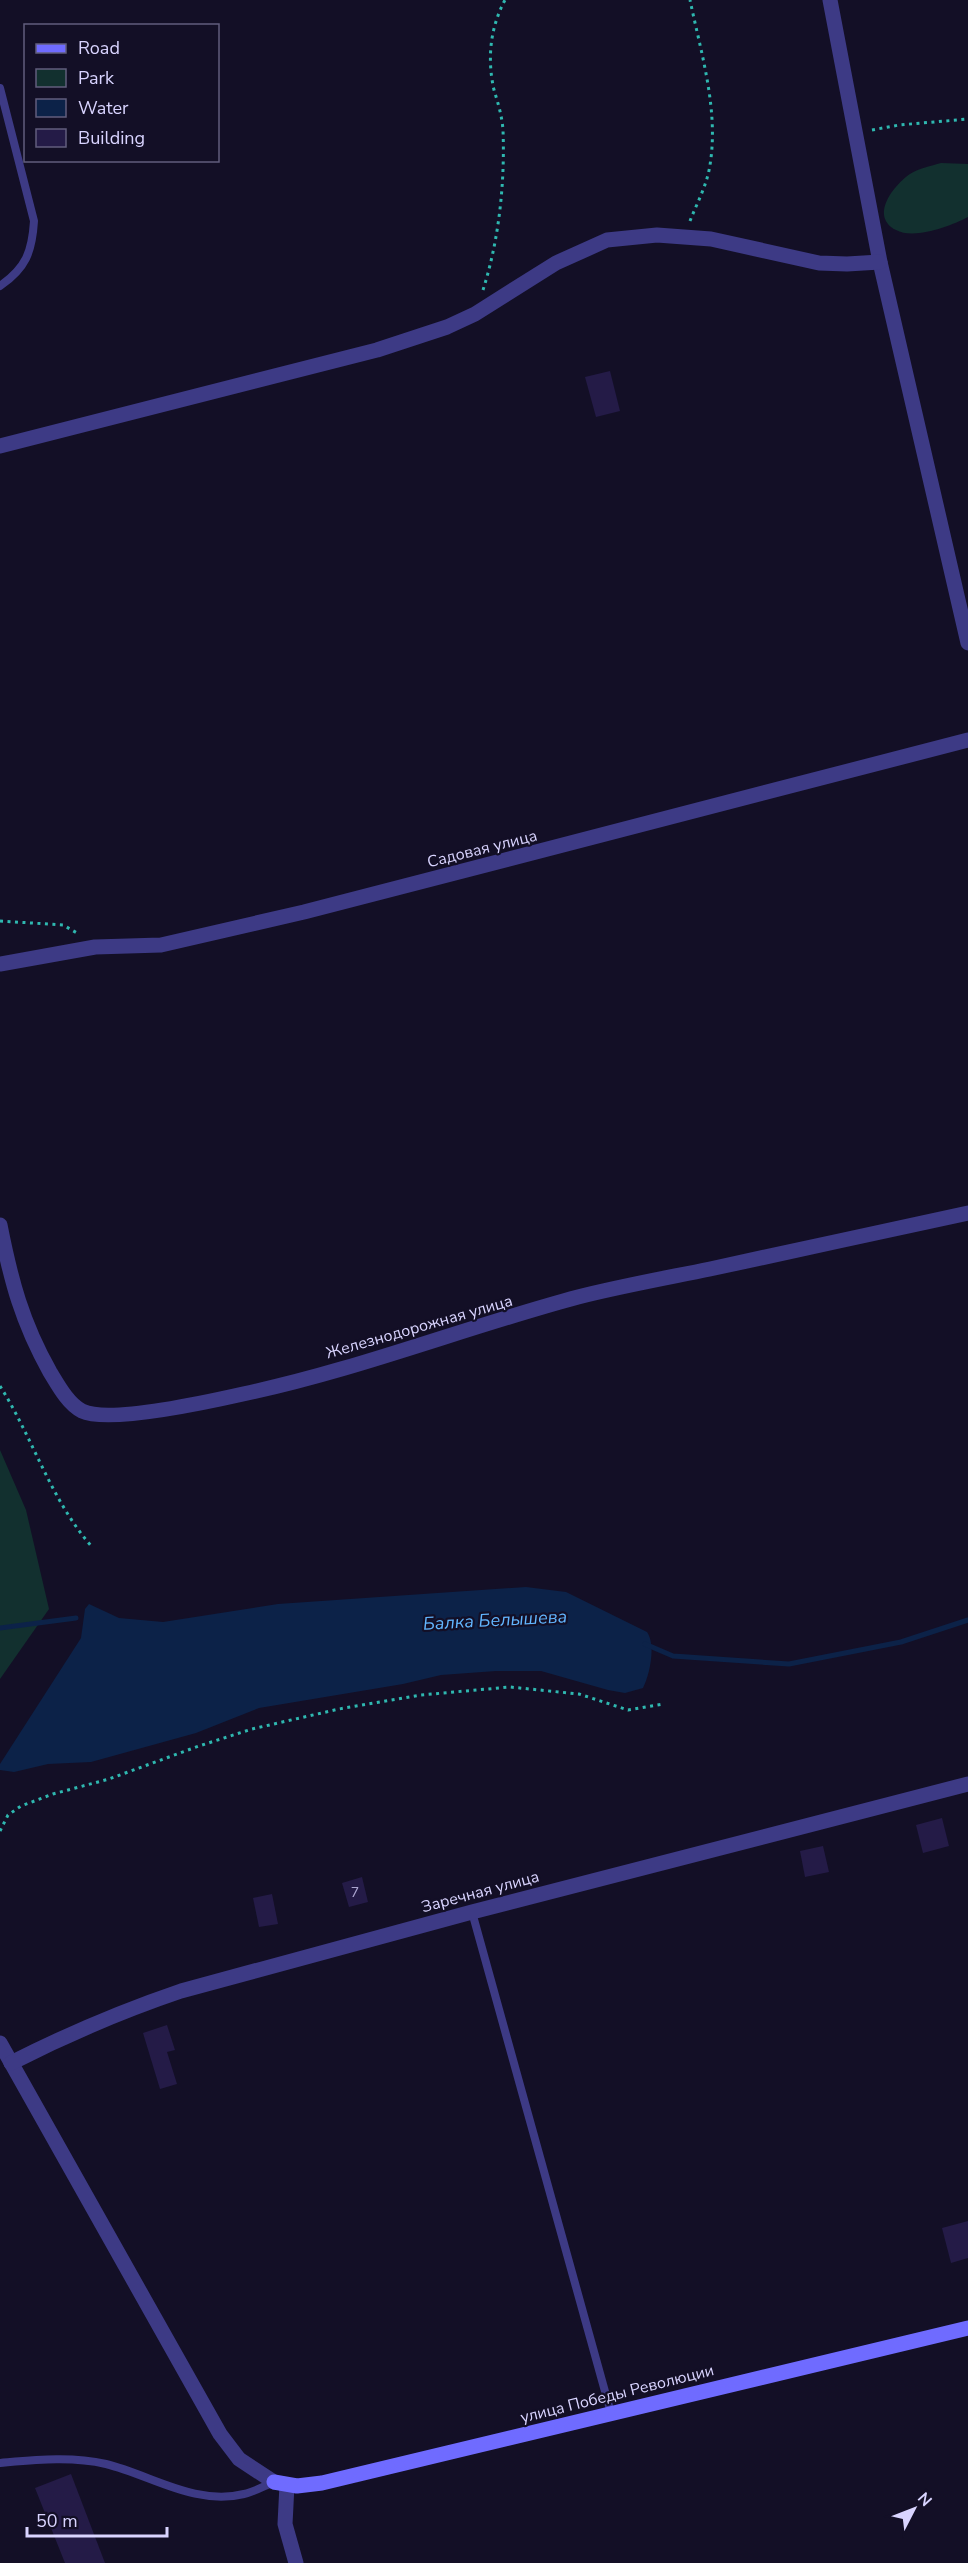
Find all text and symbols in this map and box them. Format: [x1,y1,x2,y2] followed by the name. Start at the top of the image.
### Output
[24,24,219,162] legend
[78,36,120,60] text: Road
[78,66,115,90] text: Park
[78,96,129,120] text: Water
[78,126,145,150] text: Building
[425,825,539,873] street label: Садовая улица
[323,1290,515,1364] street label: Железнодорожная улица
[422,1604,568,1636] water label: Балка Белышева
[419,1866,542,1918] street label: Заречная улица
[351,1883,359,1902] house number: 7
[518,2359,716,2429] street label: улица Победы Революции
[884,2479,944,2539] north arrow
[912,2488,937,2511] text: N
[27,2500,166,2538] scale bar
[36,2509,78,2533] text: 50 m

